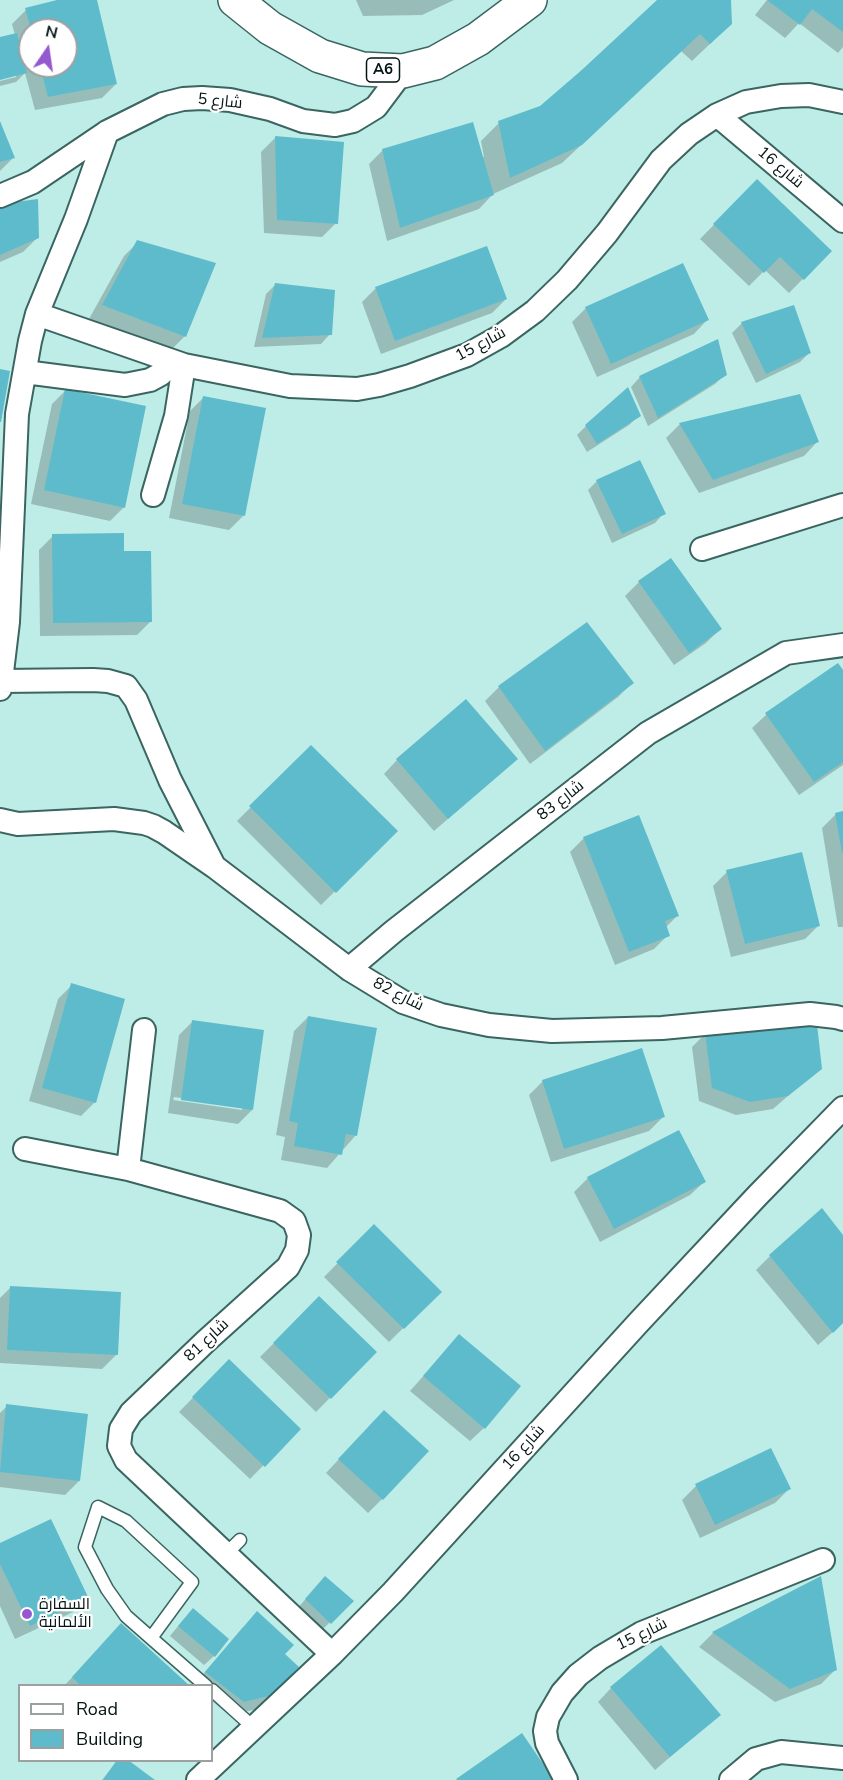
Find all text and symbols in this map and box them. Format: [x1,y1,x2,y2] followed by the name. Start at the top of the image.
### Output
[18,18,78,78] north arrow
[43,20,60,44] text: N
[366,58,400,82] road number: A6
[197,90,243,114] street label: شارع 5
[753,143,807,193] street label: شارع 16
[453,324,509,366] street label: شارع 15
[534,777,588,825] street label: شارع 83
[369,974,427,1016] street label: شارع 82
[181,1315,233,1367] street label: شارع 81
[499,1421,549,1475] street label: شارع 16
[39,1595,92,1633] place label: السفارة الألمانية
[20,1607,34,1621] marker: السفارة الألمانية
[613,1614,671,1656] street label: شارع 15
[18,1684,213,1762] legend
[76,1697,118,1721] text: Road
[76,1727,143,1751] text: Building

